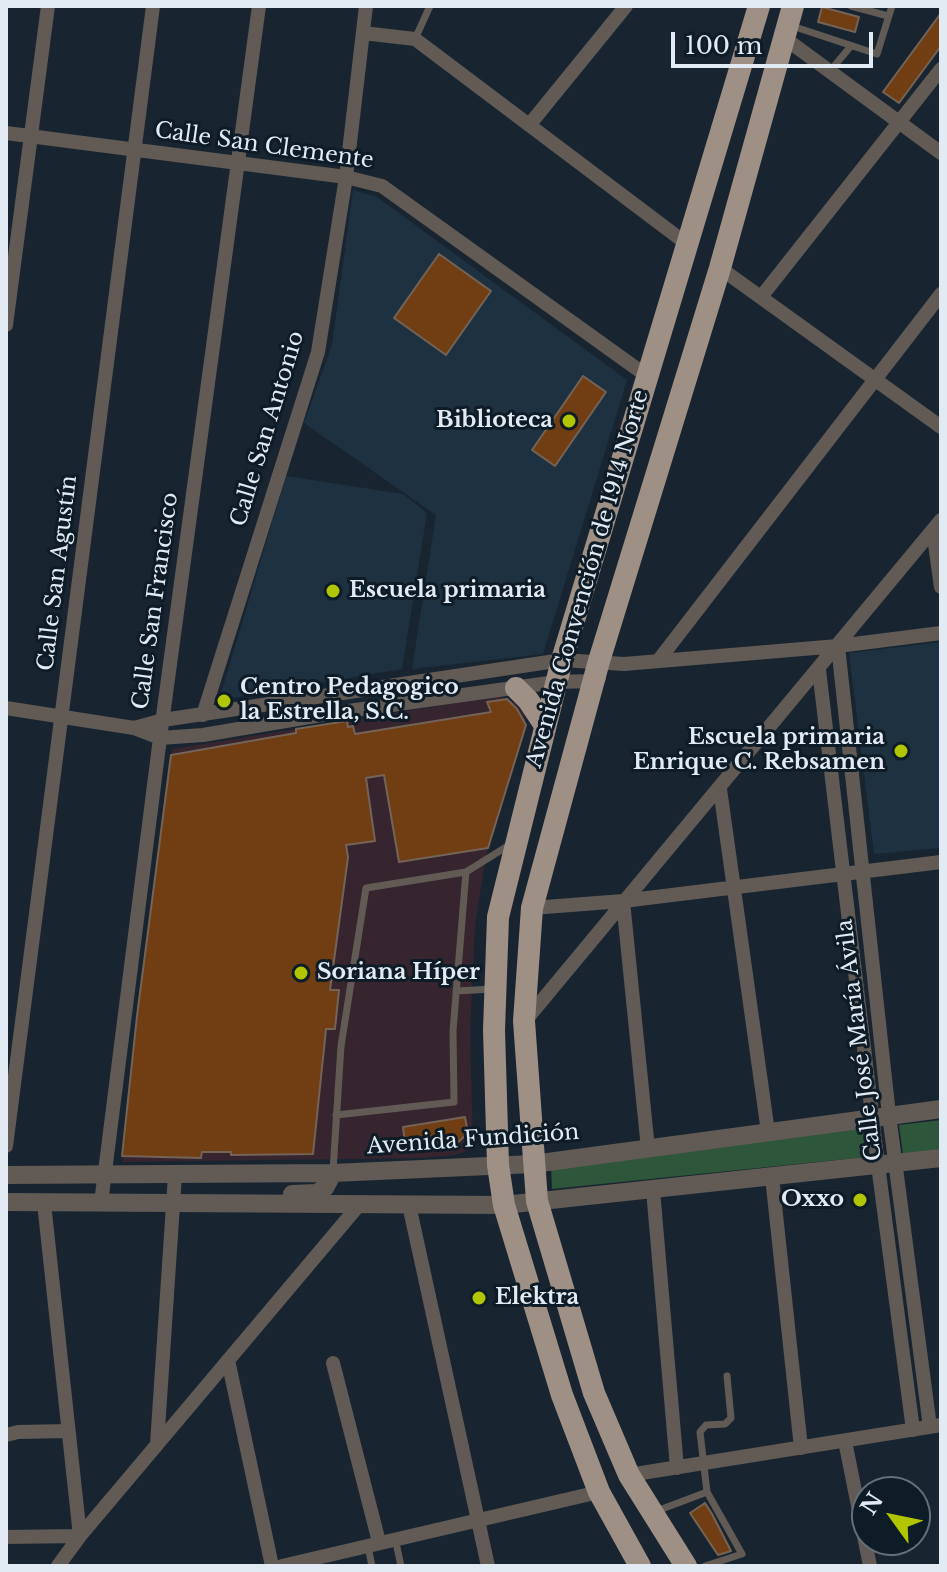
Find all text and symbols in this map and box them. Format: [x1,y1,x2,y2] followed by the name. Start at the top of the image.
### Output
[675,16,877,66] scale bar
[685,31,763,60] text: 100 m
[153,118,375,174] street label: Calle San Clemente
[226,328,310,530] street label: Calle San Antonio
[521,387,655,771] street label: Avenida Convención de 1914 Norte
[436,408,553,434] place label: Biblioteca
[560,412,578,430] marker: Biblioteca
[33,474,83,672] street label: Calle San Agustín
[128,491,184,711] street label: Calle San Francisco
[349,578,546,604] place label: Escuela primaria
[324,582,342,600] marker: Escuela primaria
[240,675,459,726] place label: Centro Pedagogico la Estrella, S.C.
[215,692,233,710] marker: Centro Pedagogico la Estrella, S.C.
[633,725,885,776] place label: Escuela primaria Enrique C. Rebsamen
[892,742,910,760] marker: Escuela primaria Enrique C. Rebsamen
[832,918,888,1162] street label: Calle José María Ávila
[317,960,480,986] place label: Soriana Híper
[292,964,310,982] marker: Soriana Híper
[366,1119,580,1161] street label: Avenida Fundición
[781,1187,844,1213] place label: Oxxo
[851,1191,869,1209] marker: Oxxo
[495,1285,579,1311] place label: Elektra
[470,1289,488,1307] marker: Elektra
[851,1476,931,1556] north arrow
[855,1488,889,1520] text: N

